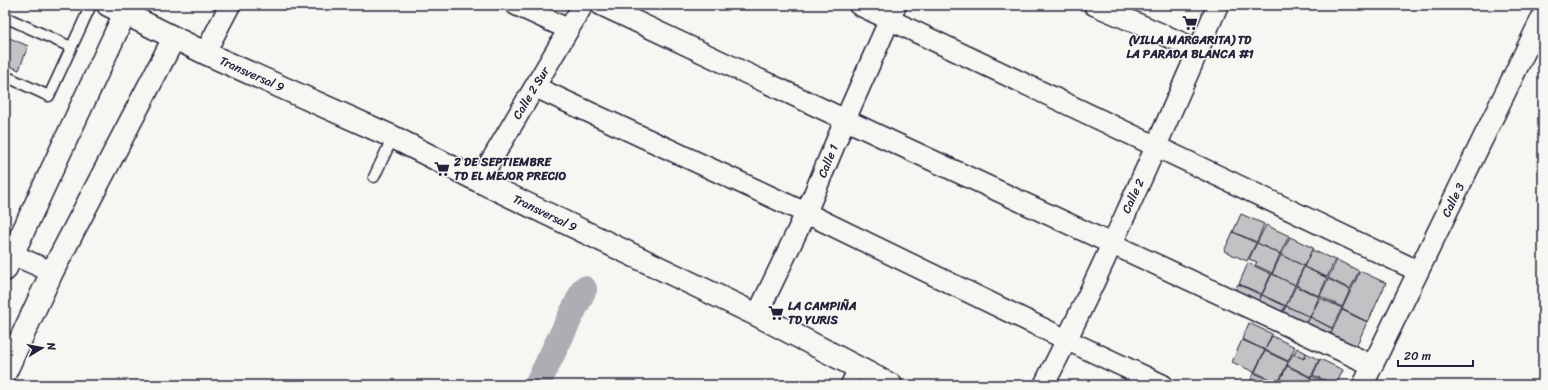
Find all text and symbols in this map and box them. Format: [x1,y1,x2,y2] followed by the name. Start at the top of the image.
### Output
[1181,14,1199,32] supermarket icon: (VILLA MARGARITA) TD LA PARADA BLANCA #1
[1126,29,1254,65] place label: (VILLA MARGARITA) TD LA PARADA BLANCA #1
[216,50,288,98] street label: Transversal 9
[506,61,556,124] street label: Calle 2 Sur
[811,141,845,181] street label: Calle 1
[453,151,567,187] place label: 2 DE SEPTIEMBRE TD EL MEJOR PRECIO
[433,160,451,178] supermarket icon: 2 DE SEPTIEMBRE TD EL MEJOR PRECIO
[1115,175,1151,217] street label: Calle 2
[1435,179,1471,221] street label: Calle 3
[509,188,581,238] street label: Transversal 9
[788,295,857,331] place label: LA CAMPIÑA TD YURIS
[767,304,785,322] supermarket icon: LA CAMPIÑA TD YURIS
[22,328,62,368] north arrow
[41,340,61,352] text: N
[1398,342,1473,368] scale bar
[1404,345,1431,367] text: 20 m

